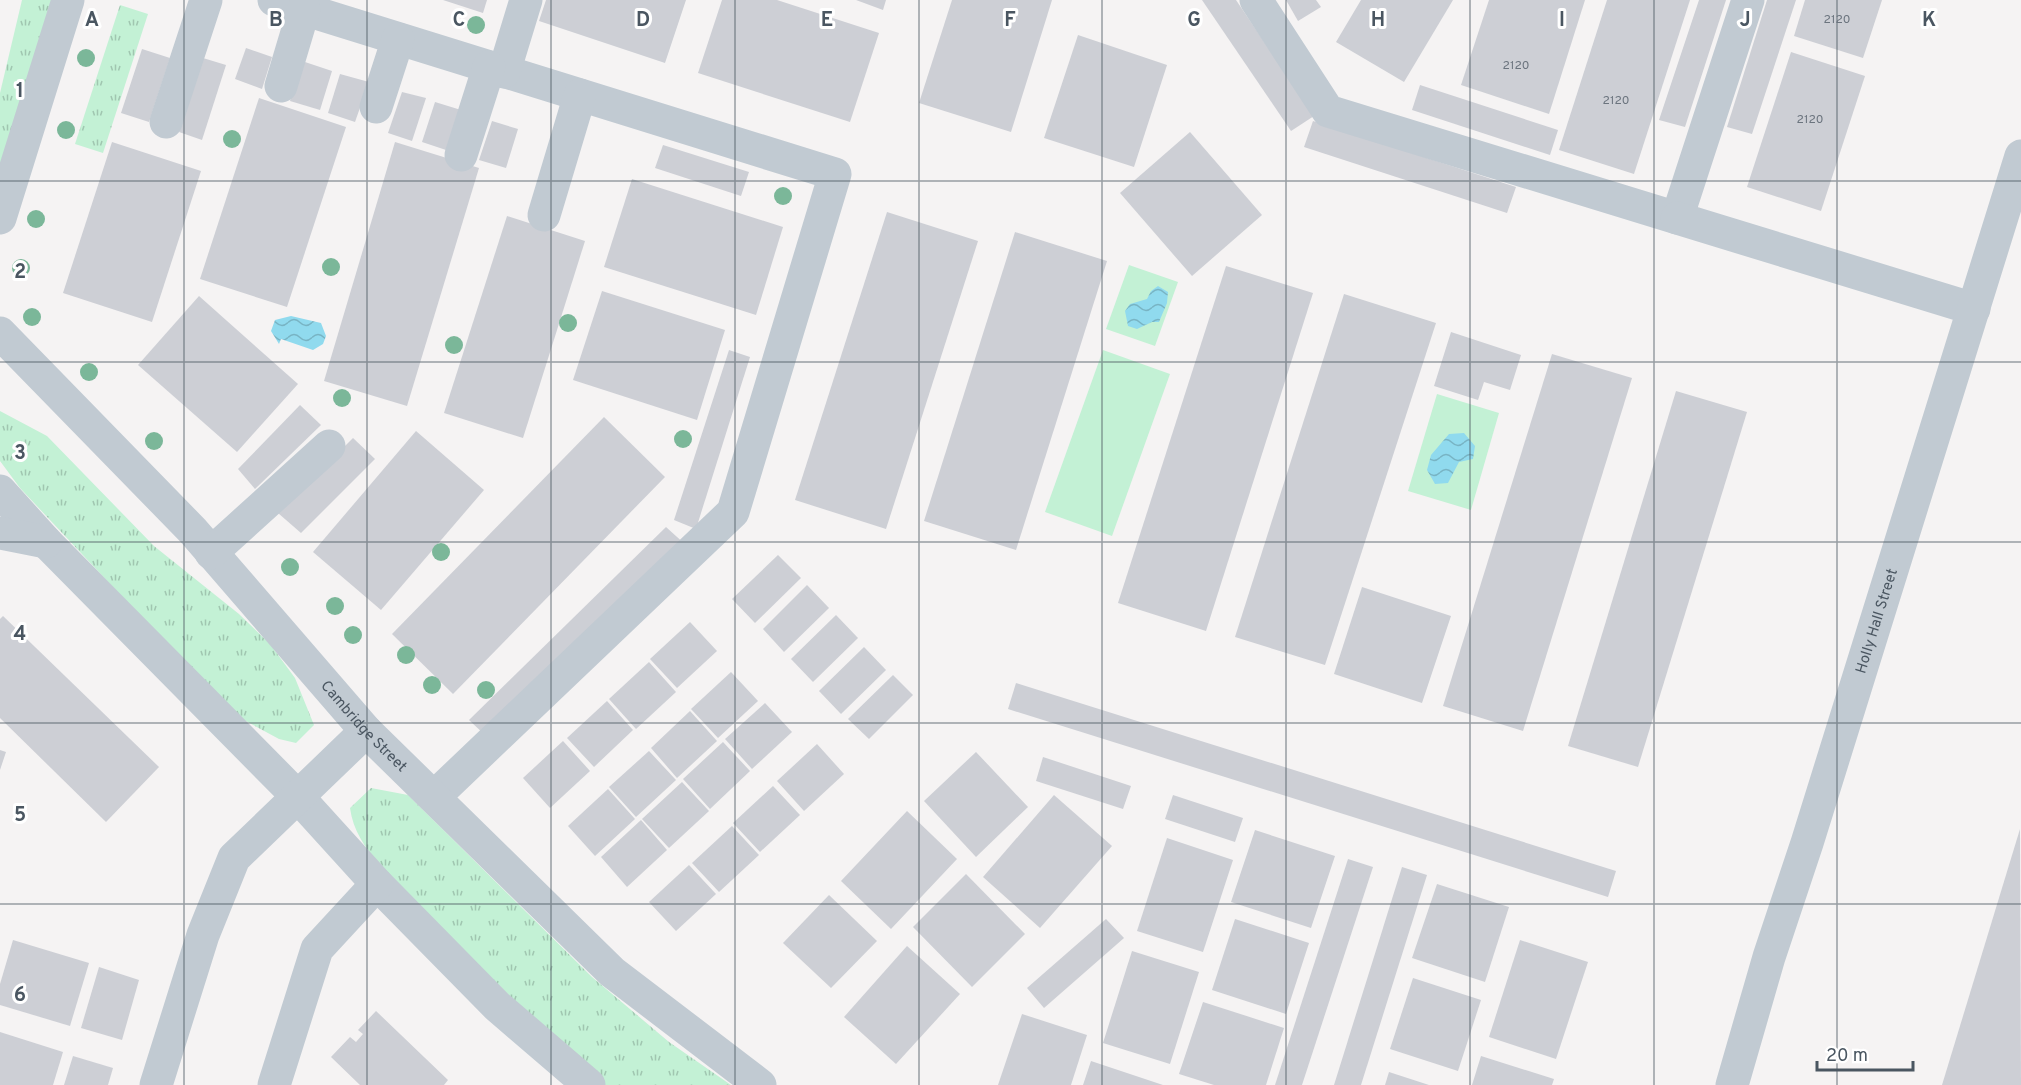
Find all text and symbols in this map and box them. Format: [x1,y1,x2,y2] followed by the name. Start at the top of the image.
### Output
[85,8,99,34] text: A
[269,8,283,34] text: B
[453,8,465,34] text: C
[636,8,650,34] text: D
[821,8,833,34] text: E
[1004,8,1016,34] text: F
[1187,8,1201,34] text: G
[1371,8,1385,34] text: H
[1559,8,1565,34] text: I
[1739,8,1751,34] text: J
[1922,8,1936,34] text: K
[1824,12,1850,28] house number: 2120
[1503,58,1529,74] house number: 2120
[16,79,24,105] text: 1
[1603,93,1629,109] house number: 2120
[1797,112,1823,128] house number: 2120
[14,260,26,286] text: 2
[14,441,26,467] text: 3
[1852,567,1903,676] street label: Holly Hall Street
[14,622,26,648] text: 4
[316,677,410,777] street label: Cambridge Street
[14,803,26,829] text: 5
[14,983,26,1009] text: 6
[1817,1034,1913,1072] scale bar
[1826,1045,1868,1068] text: 20 m

